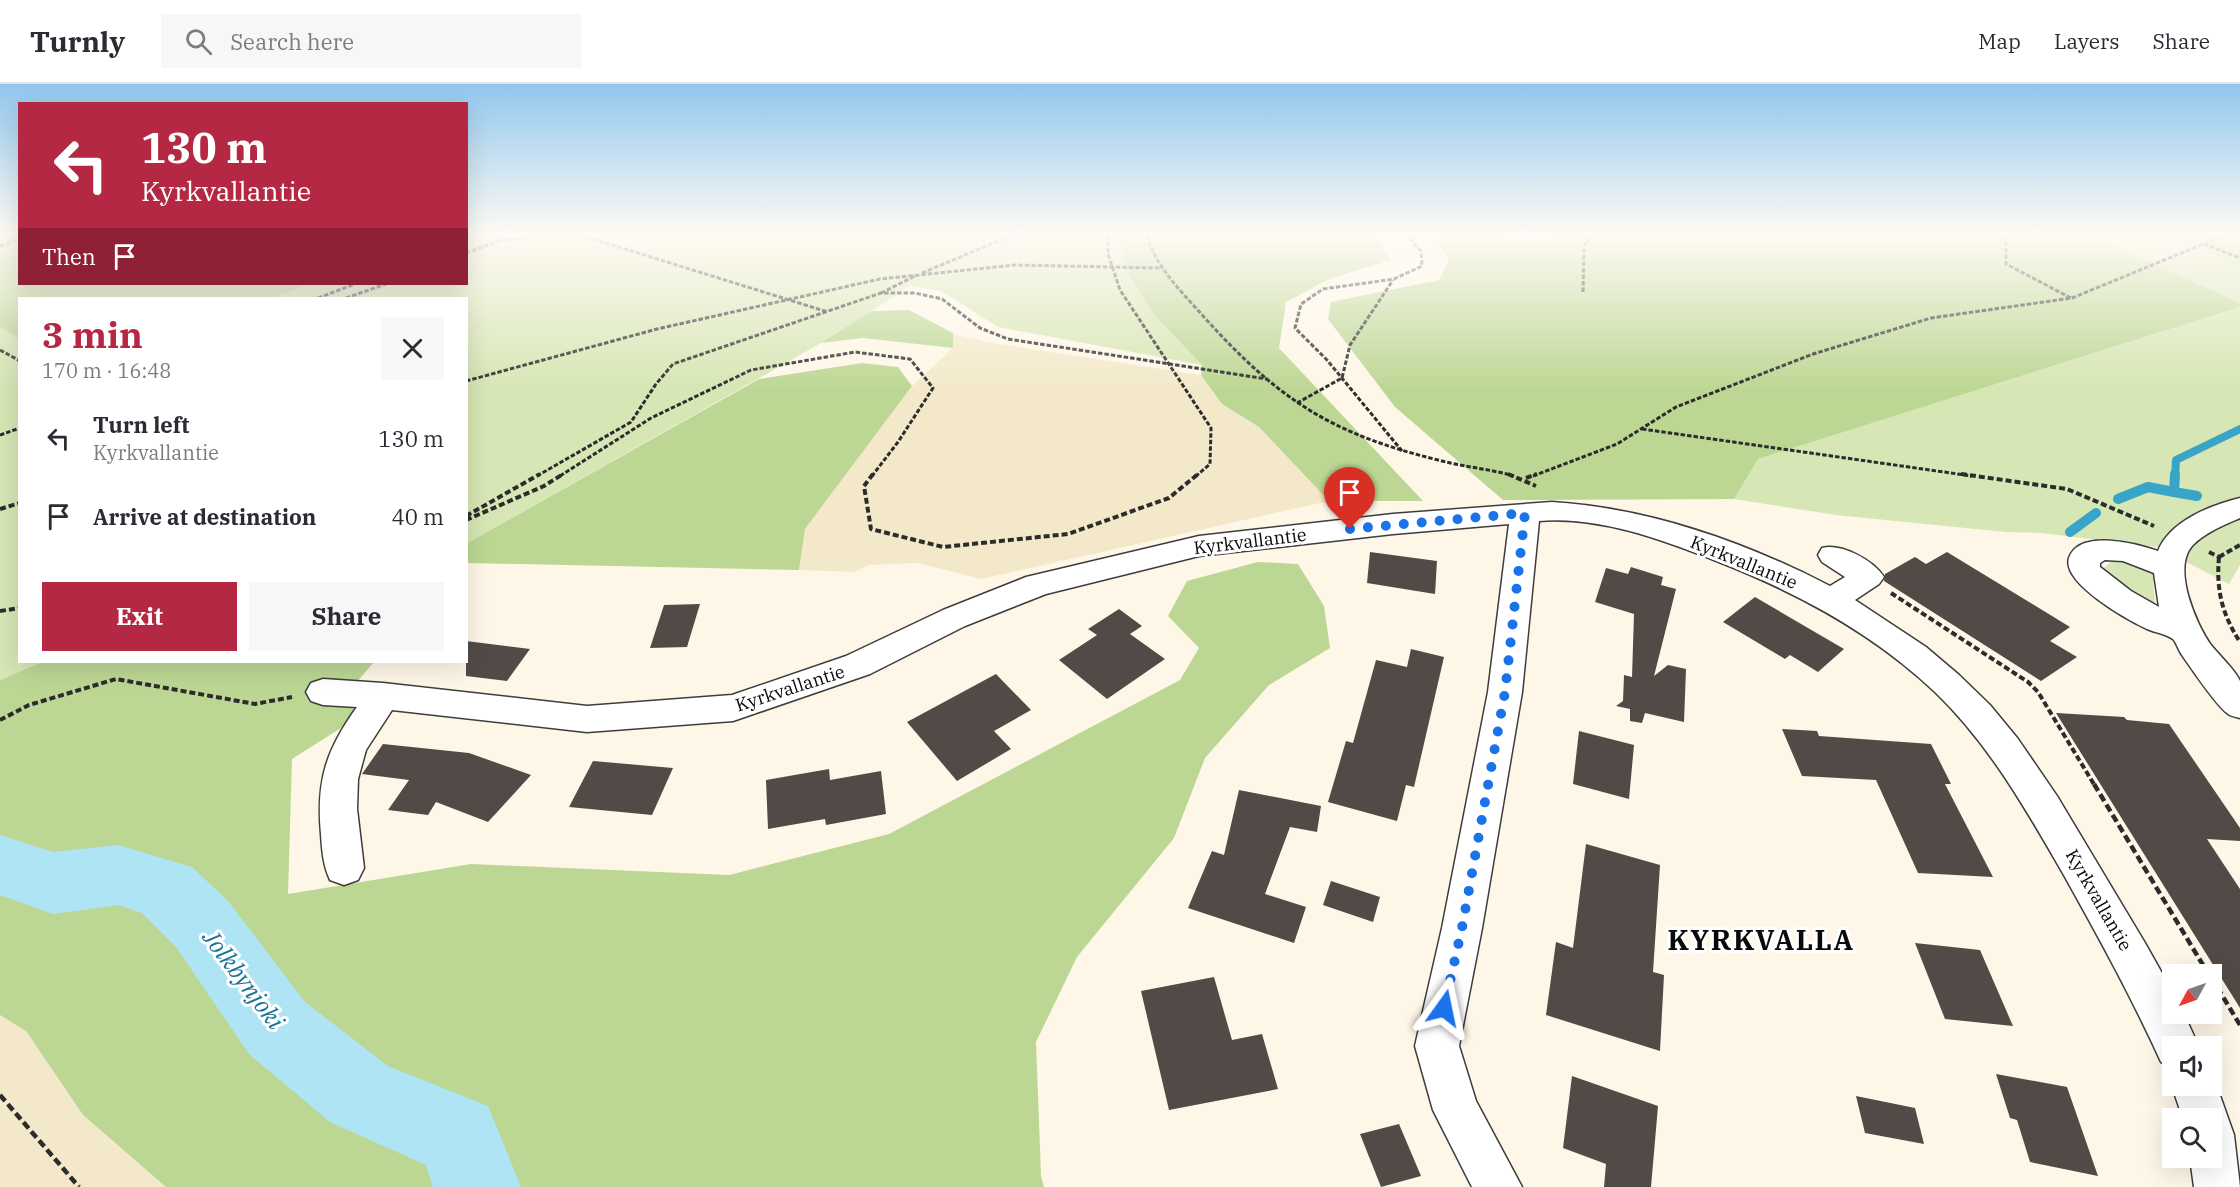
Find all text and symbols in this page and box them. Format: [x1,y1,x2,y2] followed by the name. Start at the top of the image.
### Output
[161,14,581,68] search box
[30,23,125,60] text: Turnly
[182,25,215,58] icon: search
[230,27,354,56] text: Search here
[1978,27,2021,55] text: Map
[2054,27,2120,55] text: Layers
[2153,27,2210,55] text: Share
[141,120,267,175] text: 130 m
[42,126,120,204] icon: left
[141,173,311,208] text: Kyrkvallantie
[108,240,141,273] icon: arrive
[42,242,96,271] text: Then
[42,311,143,358] text: 3 min
[381,317,444,380] button: close
[42,357,171,384] text: 170 m · 16:48
[93,410,189,439] text: Turn left
[42,422,75,455] icon: left
[378,424,444,453] text: 130 m
[93,439,219,466] text: Kyrkvallantie
[1324,467,1375,529] pin
[1333,476,1366,509] icon: arrive
[42,500,75,533] icon: arrive
[93,502,316,531] text: Arrive at destination
[392,502,444,531] text: 40 m
[1192,523,1308,559] street label: Kyrkvallantie
[1687,530,1801,594] street label: Kyrkvallantie
[42,582,237,651] button: Exit
[249,582,444,651] button: Share
[732,660,848,716] street label: Kyrkvallantie
[2061,845,2137,955] street label: Kyrkvallantie
[1668,921,1854,958] district label: KYRKVALLA
[195,922,293,1036] water label: Jolkbynjoki
[2162,964,2222,1024] north arrow
[2162,964,2222,1168] map controls
[1412,976,1476,1040] position arrow
[2162,1036,2222,1096] button: sound
[2162,1108,2222,1168] button: search

